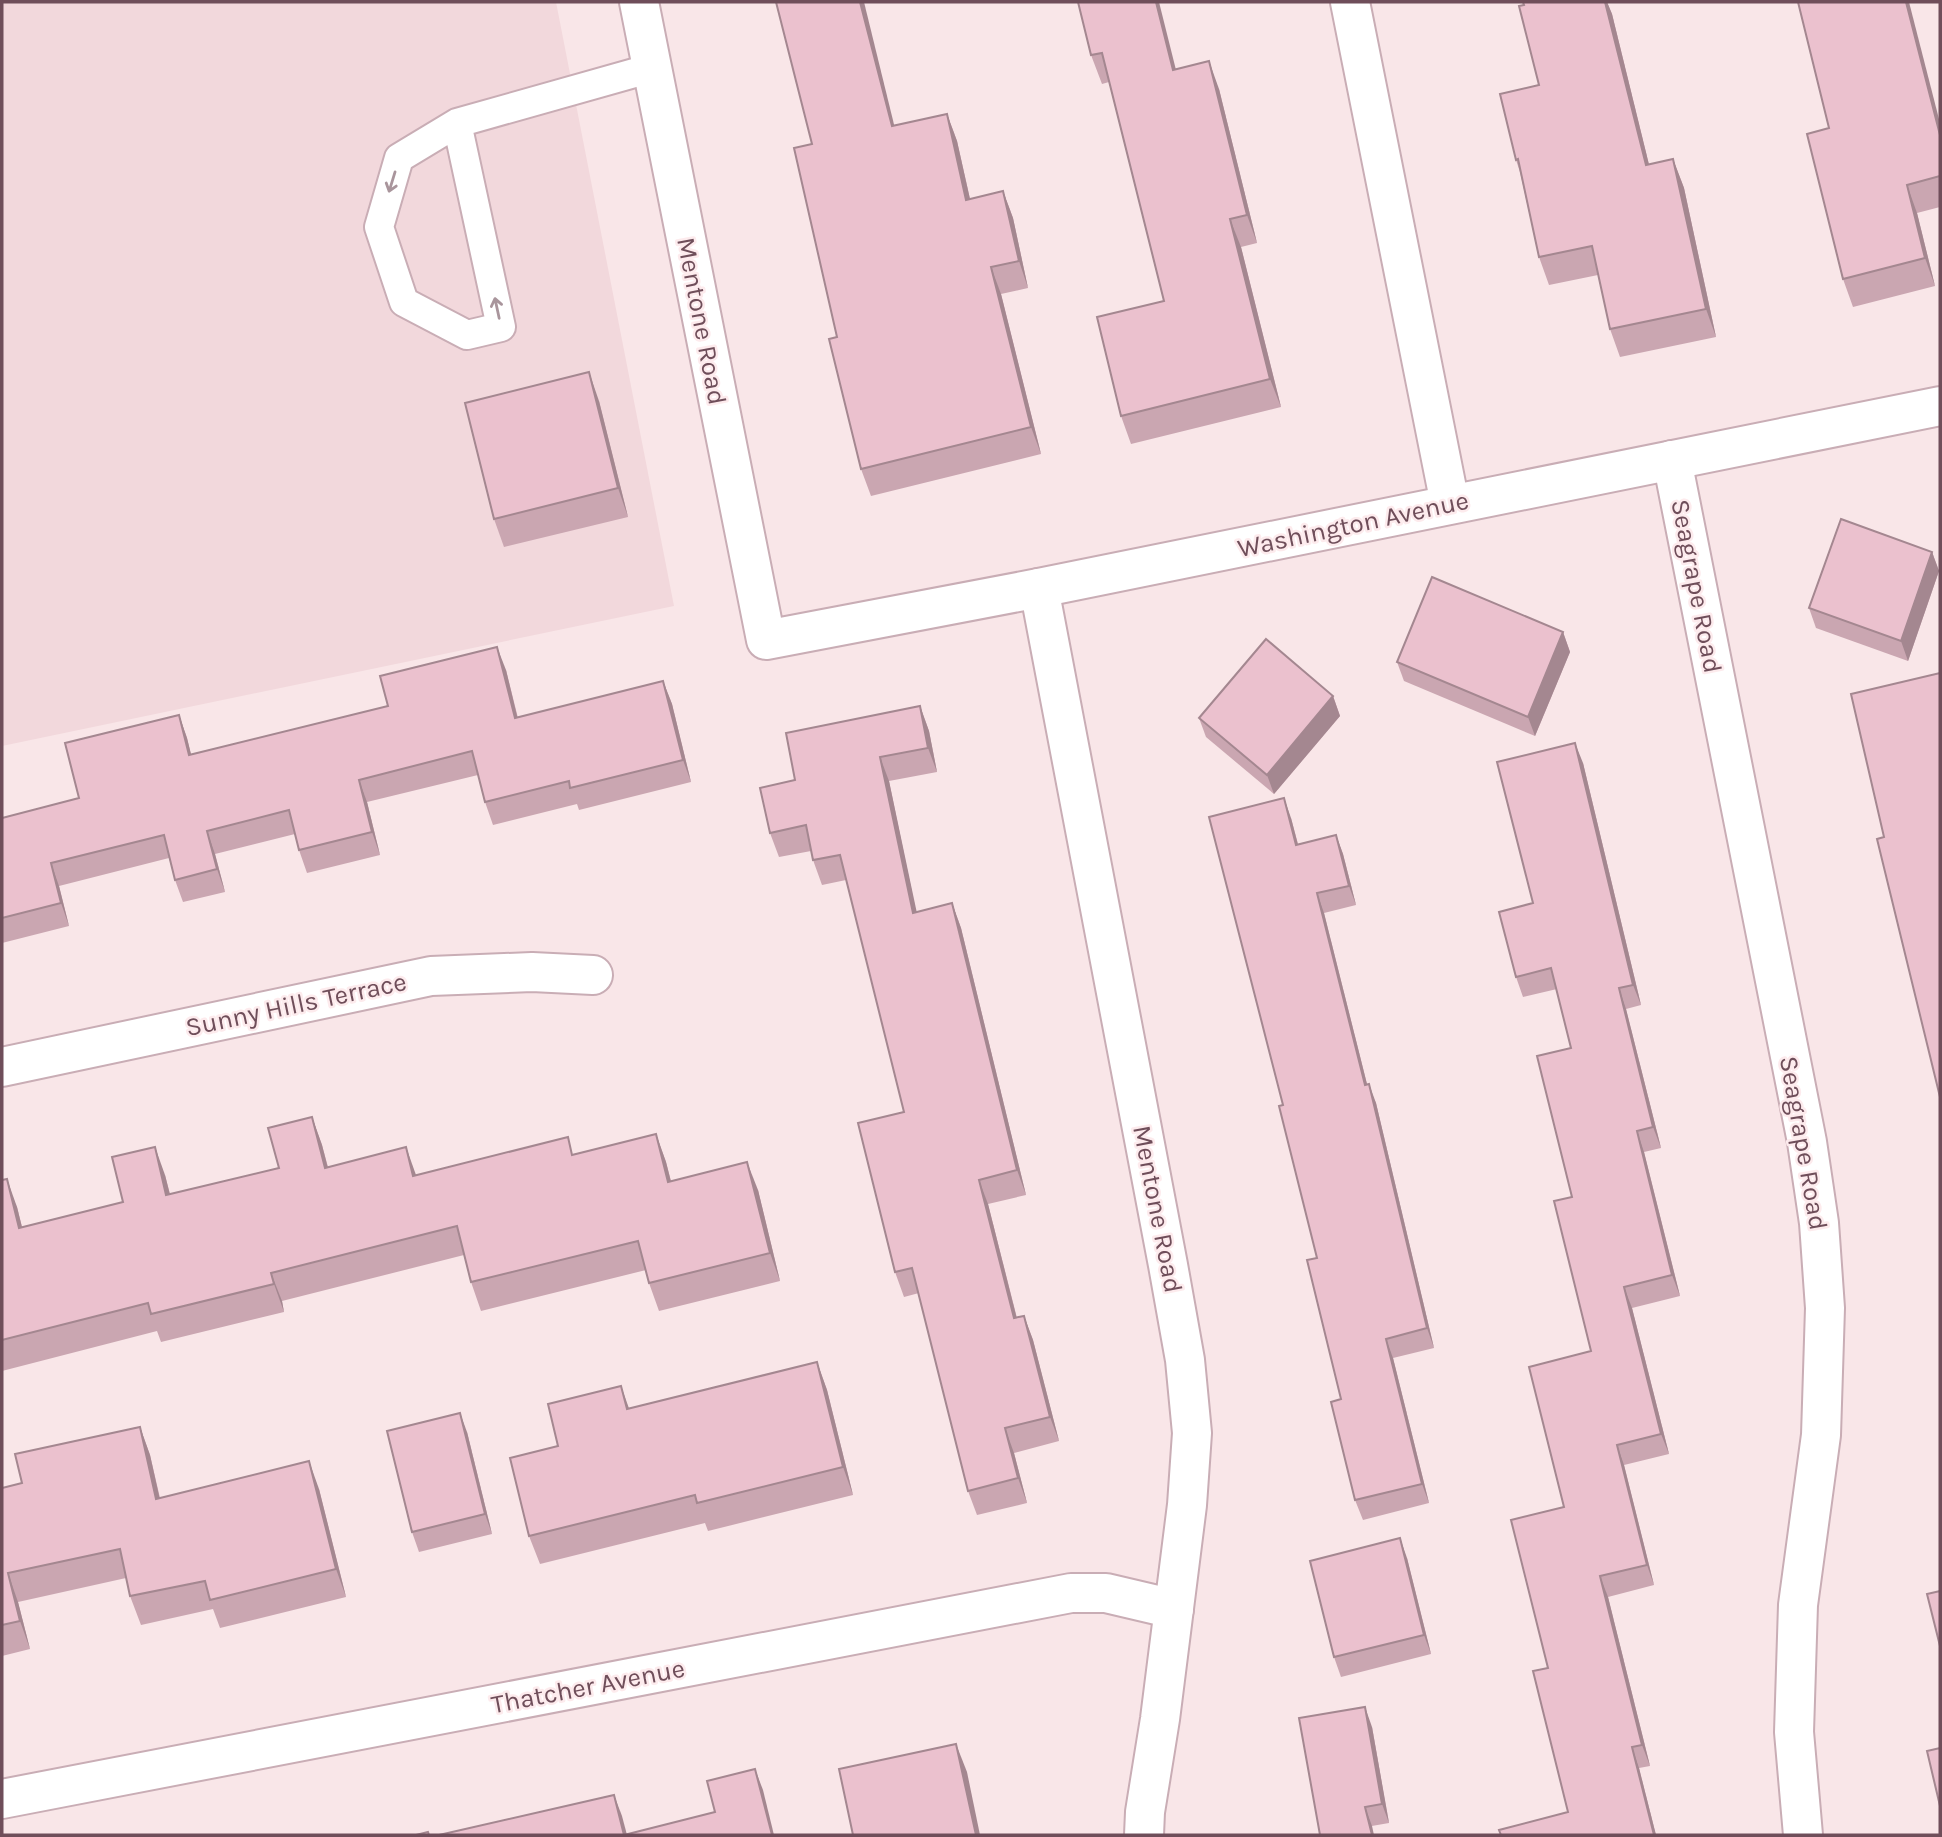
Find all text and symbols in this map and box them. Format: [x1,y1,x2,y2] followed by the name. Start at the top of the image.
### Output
[385,170,398,192] one-way arrow
[670,235,733,408] street label: Mentone Road
[489,297,503,320] one-way arrow
[1235,485,1472,564] street label: Washington Avenue
[1664,497,1729,676] street label: Seagrape Road
[183,966,409,1043] street label: Sunny Hills Terrace
[1773,1054,1834,1233] street label: Seagrape Road
[1126,1123,1189,1296] street label: Mentone Road
[489,1653,687,1720] street label: Thatcher Avenue

